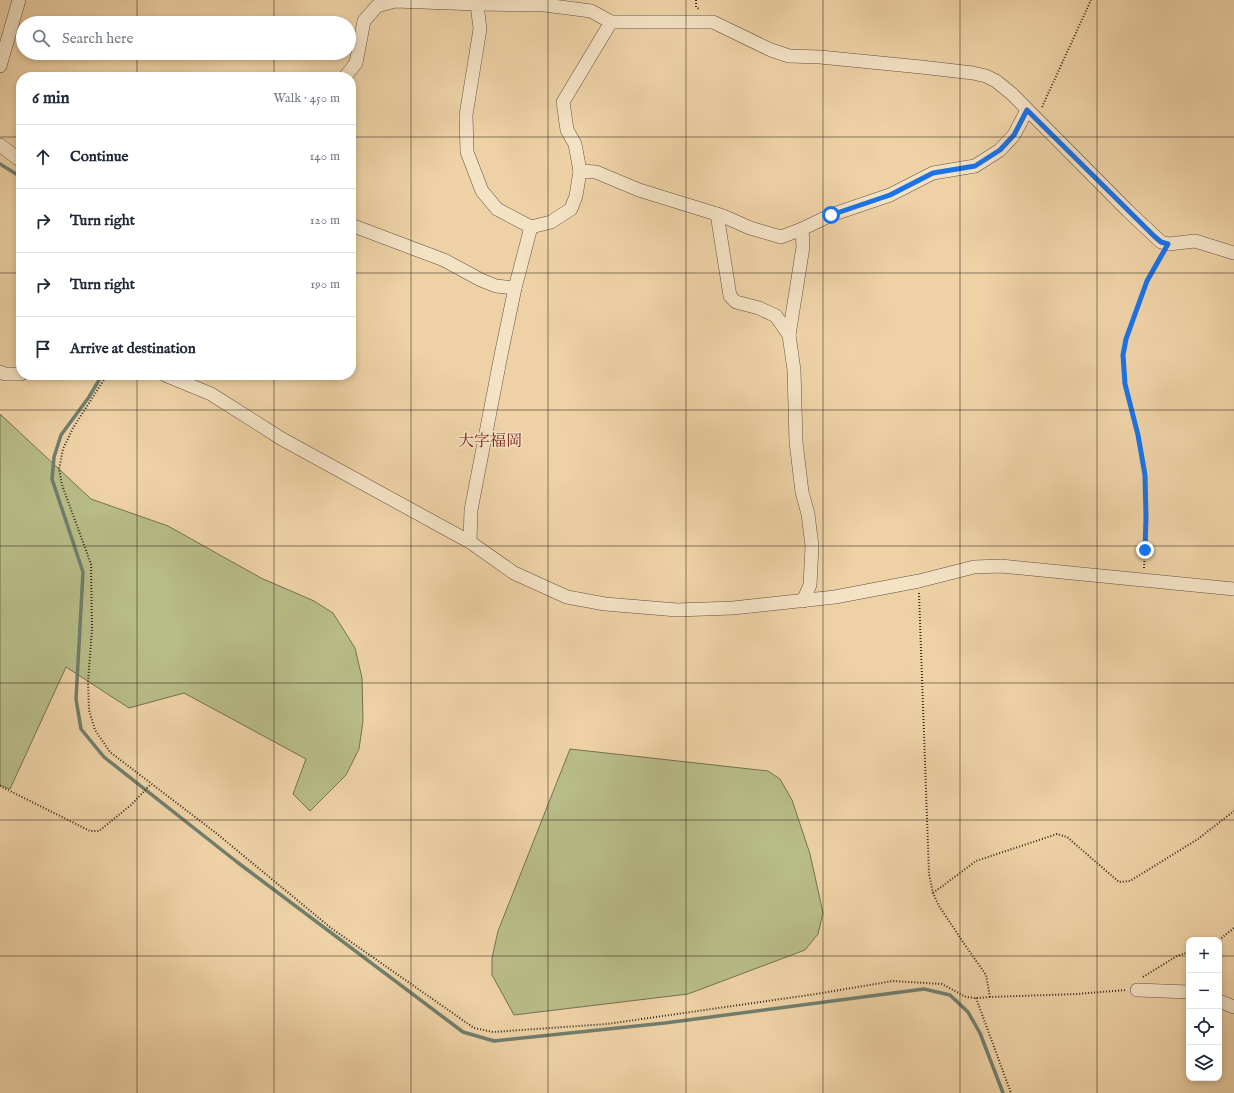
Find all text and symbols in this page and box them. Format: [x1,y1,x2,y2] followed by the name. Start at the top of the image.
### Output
[16,16,356,60] search box
[30,27,52,49] icon: search
[62,29,133,48] text: Search here
[32,88,70,109] text: 6 min
[273,90,340,107] text: Walk · 450 m
[32,146,54,168] icon: ahead
[70,147,128,166] text: Continue
[310,148,340,165] text: 140 m
[822,206,840,224] route start
[32,210,54,232] icon: right
[70,211,135,230] text: Turn right
[310,212,340,229] text: 120 m
[32,274,54,296] icon: right
[70,275,135,294] text: Turn right
[310,276,340,293] text: 190 m
[32,338,54,360] icon: arrive
[70,339,196,358] text: Arrive at destination
[458,432,522,452] district label: 大字福岡
[1136,541,1154,559] route end
[1186,937,1222,1081] map controls
[1186,937,1222,973] button: +
[1186,973,1222,1009] button: −
[1186,1009,1222,1045] button: locate
[1186,1045,1222,1081] button: layers

